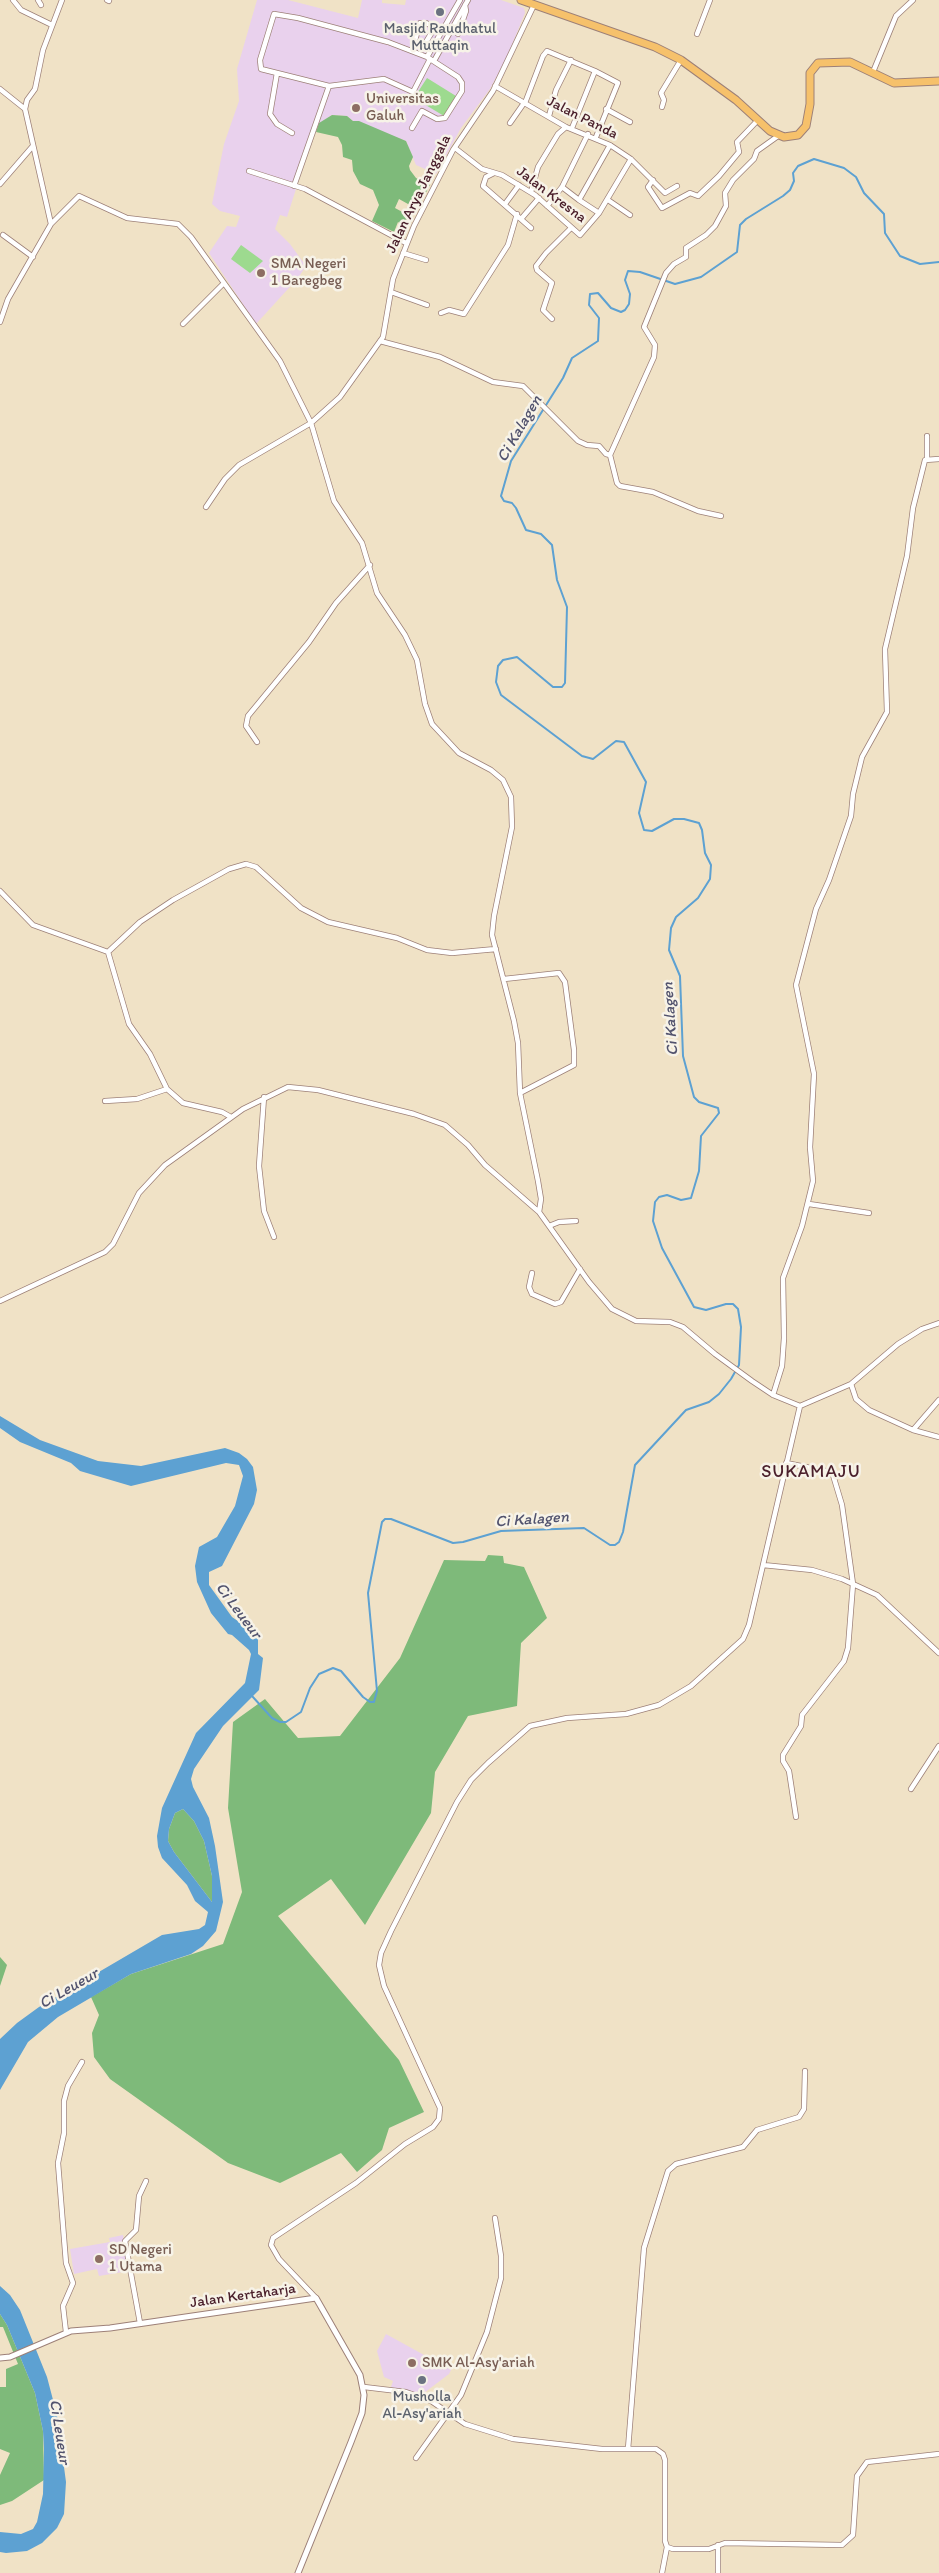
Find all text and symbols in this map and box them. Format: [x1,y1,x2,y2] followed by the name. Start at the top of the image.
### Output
[434,6,446,18] marker: Masjid Raudhatul Muttaqin
[384,20,496,55] place label: Masjid Raudhatul Muttaqin
[366,90,439,125] place label: Universitas Galuh
[543,92,621,144] street label: Jalan Panda
[350,102,362,114] marker: Universitas Galuh
[383,132,455,256] street label: Jalan Arya Janggala
[512,163,590,227] street label: Jalan Kresna
[271,255,346,290] place label: SMA Negeri 1 Baregbeg
[255,267,267,279] marker: SMA Negeri 1 Baregbeg
[493,392,547,466] water label: Ci Kalagen
[659,981,683,1057] water label: Ci Kalagen
[760,1461,862,1483] district label: SUKAMAJU
[494,1508,570,1532] water label: Ci Kalagen
[211,1579,265,1643] water label: Ci Leueur
[36,1964,102,2014] water label: Ci Leueur
[109,2241,172,2276] place label: SD Negeri 1 Utama
[93,2253,105,2265] marker: SD Negeri 1 Utama
[189,2280,297,2312] street label: Jalan Kertaharja
[422,2354,535,2372] place label: SMK Al-Asy'ariah
[406,2357,418,2369] marker: SMK Al-Asy'ariah
[416,2374,428,2386] marker: Musholla Al-Asy'ariah
[382,2388,462,2423] place label: Musholla Al-Asy'ariah
[44,2398,74,2466] water label: Ci Leueur

